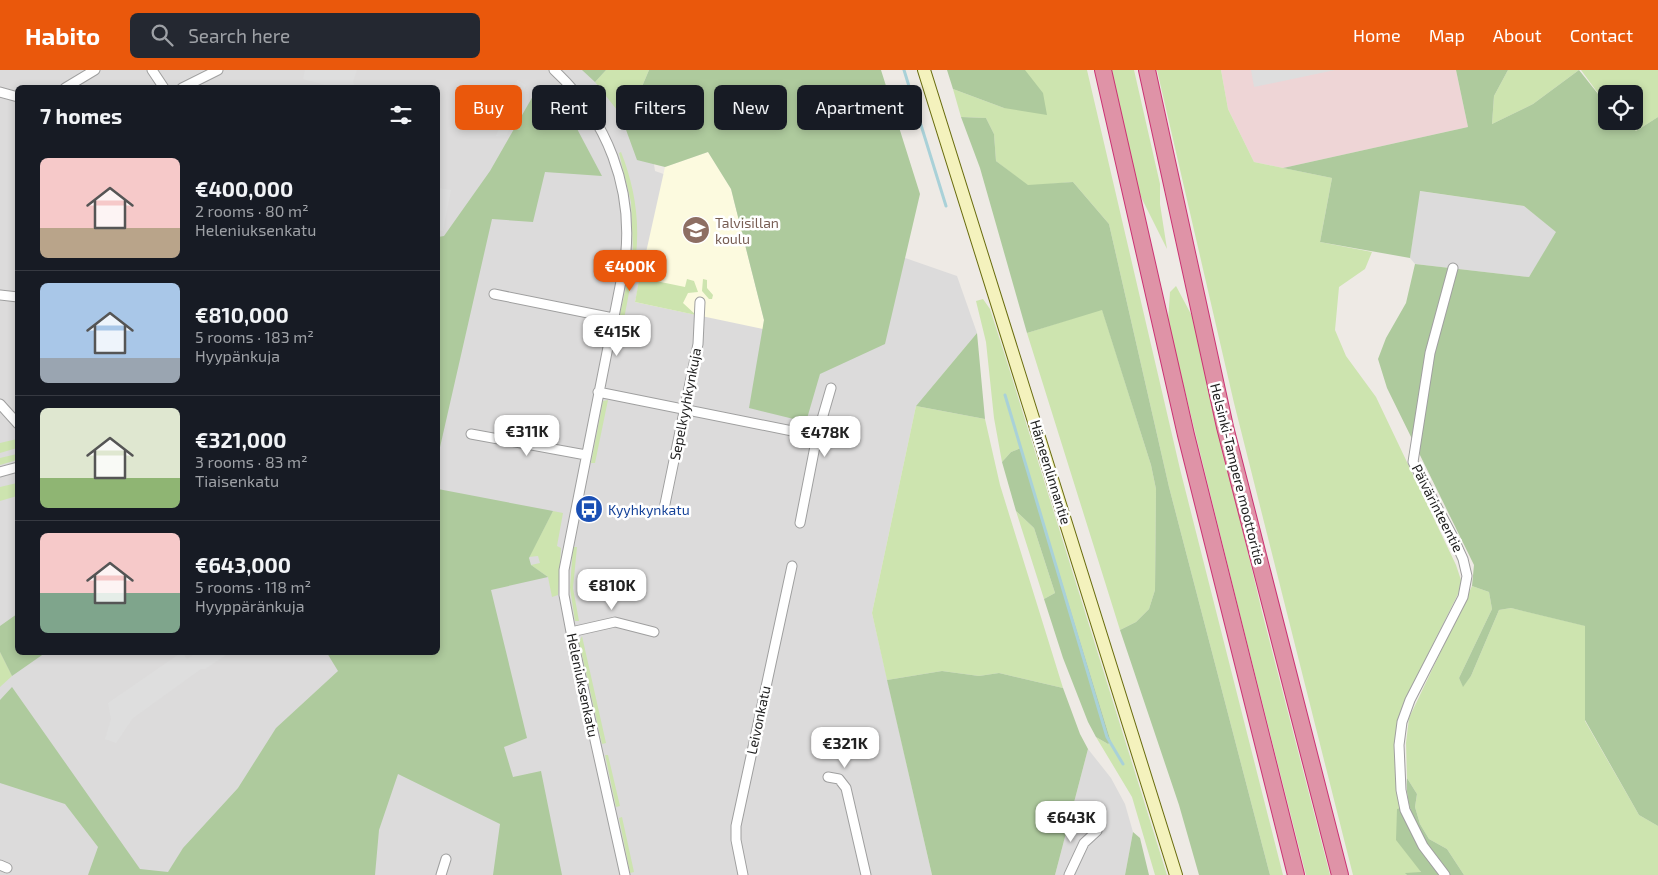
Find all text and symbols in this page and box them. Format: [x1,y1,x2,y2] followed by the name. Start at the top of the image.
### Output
[130,13,480,58] search box
[25,21,100,50] text: Habito
[148,21,176,49] icon: search
[188,24,290,47] text: Search here
[1353,24,1401,46] text: Home
[1429,24,1465,46] text: Map
[1493,24,1542,46] text: About
[1570,24,1633,46] text: Contact
[455,85,522,130] chip: Buy
[532,85,606,130] chip: Rent
[616,85,704,130] chip: Filters
[714,85,787,130] chip: New
[797,85,922,130] chip: Apartment
[1598,85,1643,130] map controls
[1598,85,1643,130] button: locate
[387,101,415,129] icon: filters
[40,103,122,128] text: 7 homes
[195,176,293,201] text: €400,000
[80,178,140,238] icon: home
[195,201,309,220] text: 2 rooms · 80 m²
[715,214,779,247] place label: Talvisillan koulu
[681,215,711,245] school or university icon: Talvisillan koulu
[195,220,316,239] text: Heleniuksenkatu
[595,250,665,292] pin: €400K
[605,256,655,275] text: €400K
[195,302,289,327] text: €810,000
[80,303,140,363] icon: home
[582,314,652,357] pin: €415K
[594,321,640,340] text: €415K
[195,327,314,346] text: 5 rooms · 183 m²
[195,346,280,365] text: Hyypänkuja
[666,346,704,462] street label: Sepelkyyhkynkuja
[1207,381,1269,567] street label: Helsinki-Tampere moottoritie
[492,414,562,457] pin: €311K
[790,416,860,458] pin: €478K
[1027,418,1075,526] street label: Hämeenlinnantie
[505,421,549,440] text: €311K
[800,422,850,441] text: €478K
[195,427,287,452] text: €321,000
[80,428,140,488] icon: home
[195,452,308,471] text: 3 rooms · 83 m²
[1409,461,1467,555] street label: Päivärinteentie
[195,471,279,490] text: Tiaisenkatu
[574,494,604,524] bus stop icon: Kyyhkynkatu
[608,501,690,518] place label: Kyyhkynkatu
[195,552,291,577] text: €643,000
[80,553,140,613] icon: home
[577,568,647,611] pin: €810K
[588,575,636,594] text: €810K
[195,577,311,596] text: 5 rooms · 118 m²
[195,596,305,615] text: Hyyppäränkuja
[564,631,602,739] street label: Heleniuksenkatu
[742,684,774,756] street label: Leivonkatu
[810,726,880,769] pin: €321K
[822,733,868,752] text: €321K
[1036,800,1106,843] pin: €643K
[1046,807,1096,826] text: €643K

